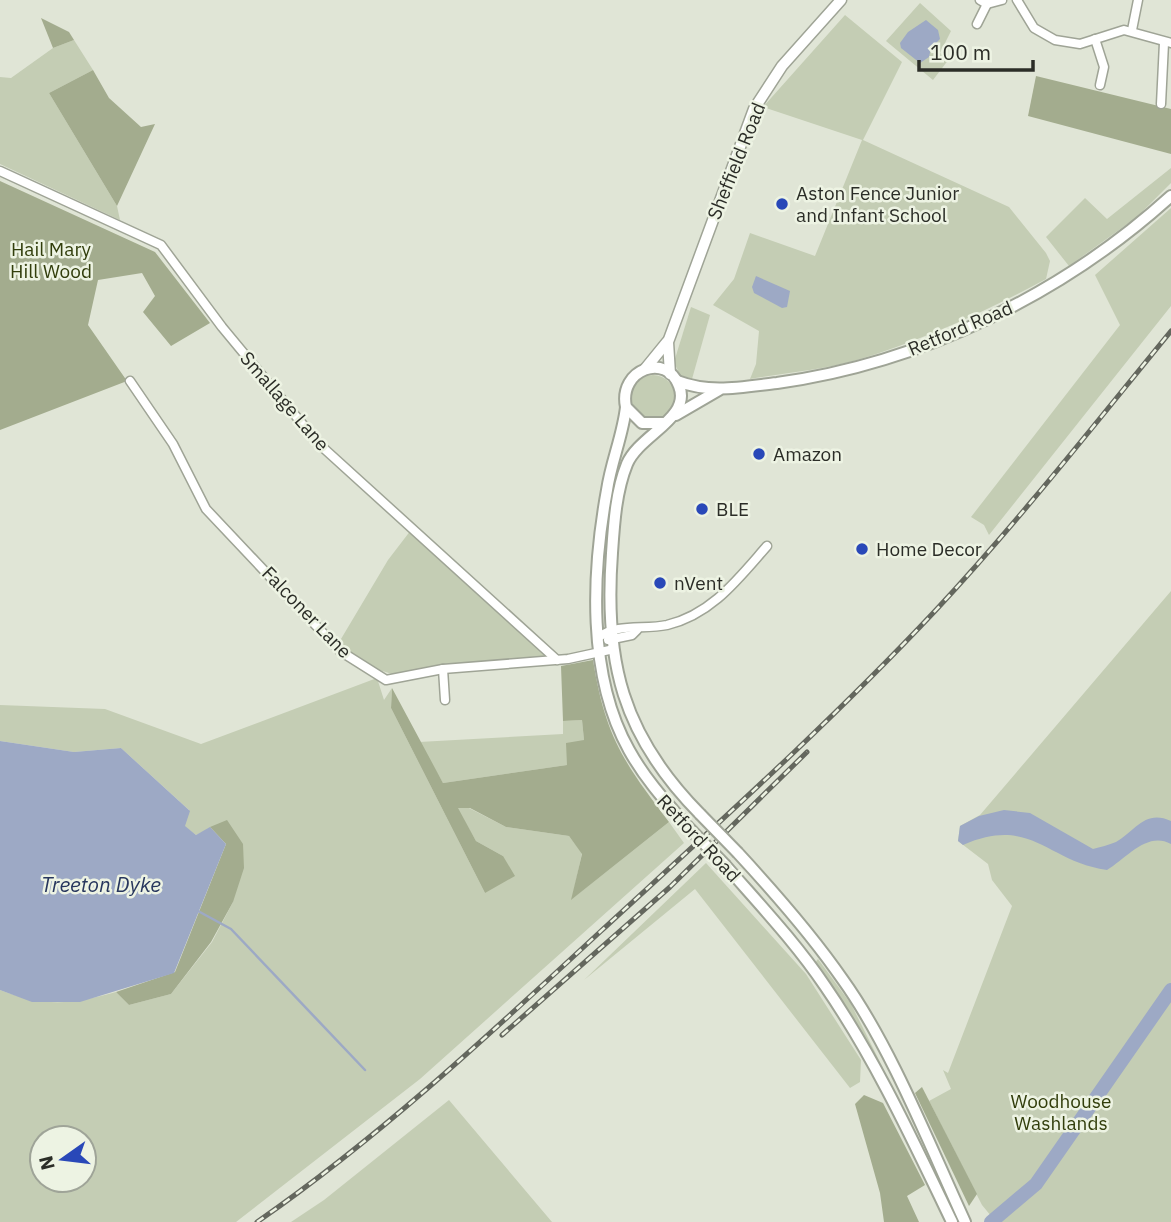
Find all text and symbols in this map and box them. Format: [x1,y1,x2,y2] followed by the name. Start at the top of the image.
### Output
[919,28,1033,72] scale bar
[930,38,991,66] text: 100 m
[702,99,770,223] street label: Sheffield Road
[796,181,959,227] place label: Aston Fence Junior and Infant School
[774,196,790,212] marker: Aston Fence Junior and Infant School
[10,237,92,283] park label: Hail Mary Hill Wood
[904,295,1016,361] street label: Retford Road
[235,346,335,456] street label: Smallage Lane
[773,442,842,466] place label: Amazon
[751,446,767,462] marker: Amazon
[716,497,749,521] place label: BLE
[694,501,710,517] marker: BLE
[876,537,982,561] place label: Home Decor
[854,541,870,557] marker: Home Decor
[257,561,357,663] street label: Falconer Lane
[674,571,723,595] place label: nVent
[652,575,668,591] marker: nVent
[652,789,746,887] street label: Retford Road
[41,870,161,898] water label: Treeton Dyke
[1011,1089,1111,1135] park label: Woodhouse Washlands
[28,1124,98,1194] north arrow
[33,1154,60,1173] text: N

